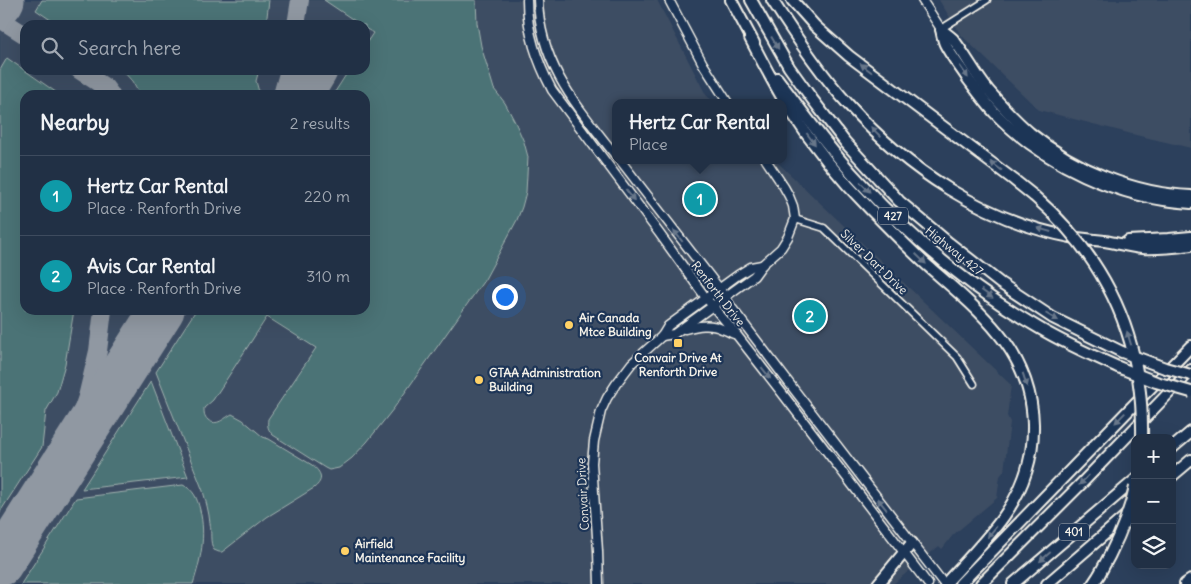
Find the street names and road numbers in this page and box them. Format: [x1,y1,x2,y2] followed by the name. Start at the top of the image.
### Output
[878,208,908,225] road number: 427
[922,223,986,279] street label: Highway 427
[838,226,911,297] street label: Silver Dart Drive
[688,258,748,329] street label: Renforth Drive
[573,457,592,531] street label: Convair Drive
[1059,524,1089,540] road number: 401

